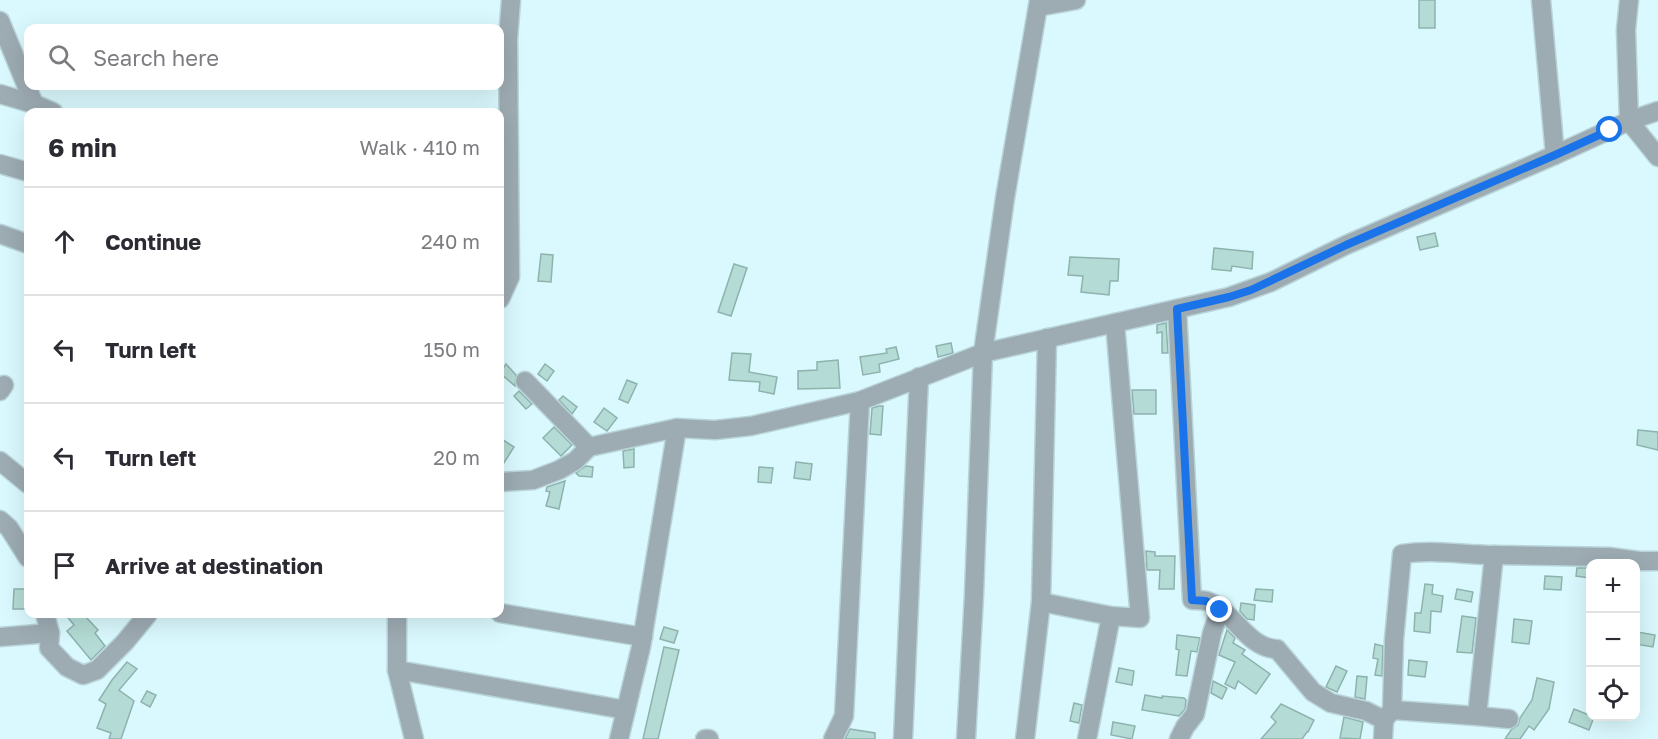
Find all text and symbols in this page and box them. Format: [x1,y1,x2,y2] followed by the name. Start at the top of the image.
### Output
[24,24,504,90] search box
[45,41,78,74] icon: search
[93,44,219,71] text: Search here
[1596,116,1622,142] route start
[48,132,117,163] text: 6 min
[360,135,480,159] text: Walk · 410 m
[48,225,81,258] icon: ahead
[105,228,201,255] text: Continue
[421,229,480,253] text: 240 m
[48,333,81,366] icon: left
[105,336,196,363] text: Turn left
[424,337,480,361] text: 150 m
[48,441,81,474] icon: left
[105,444,196,471] text: Turn left
[433,445,480,469] text: 20 m
[48,549,81,582] icon: arrive
[105,552,323,579] text: Arrive at destination
[1586,559,1640,721] map controls
[1586,559,1640,613] button: +
[1206,596,1232,622] route end
[1586,613,1640,667] button: −
[1586,667,1640,721] button: locate

